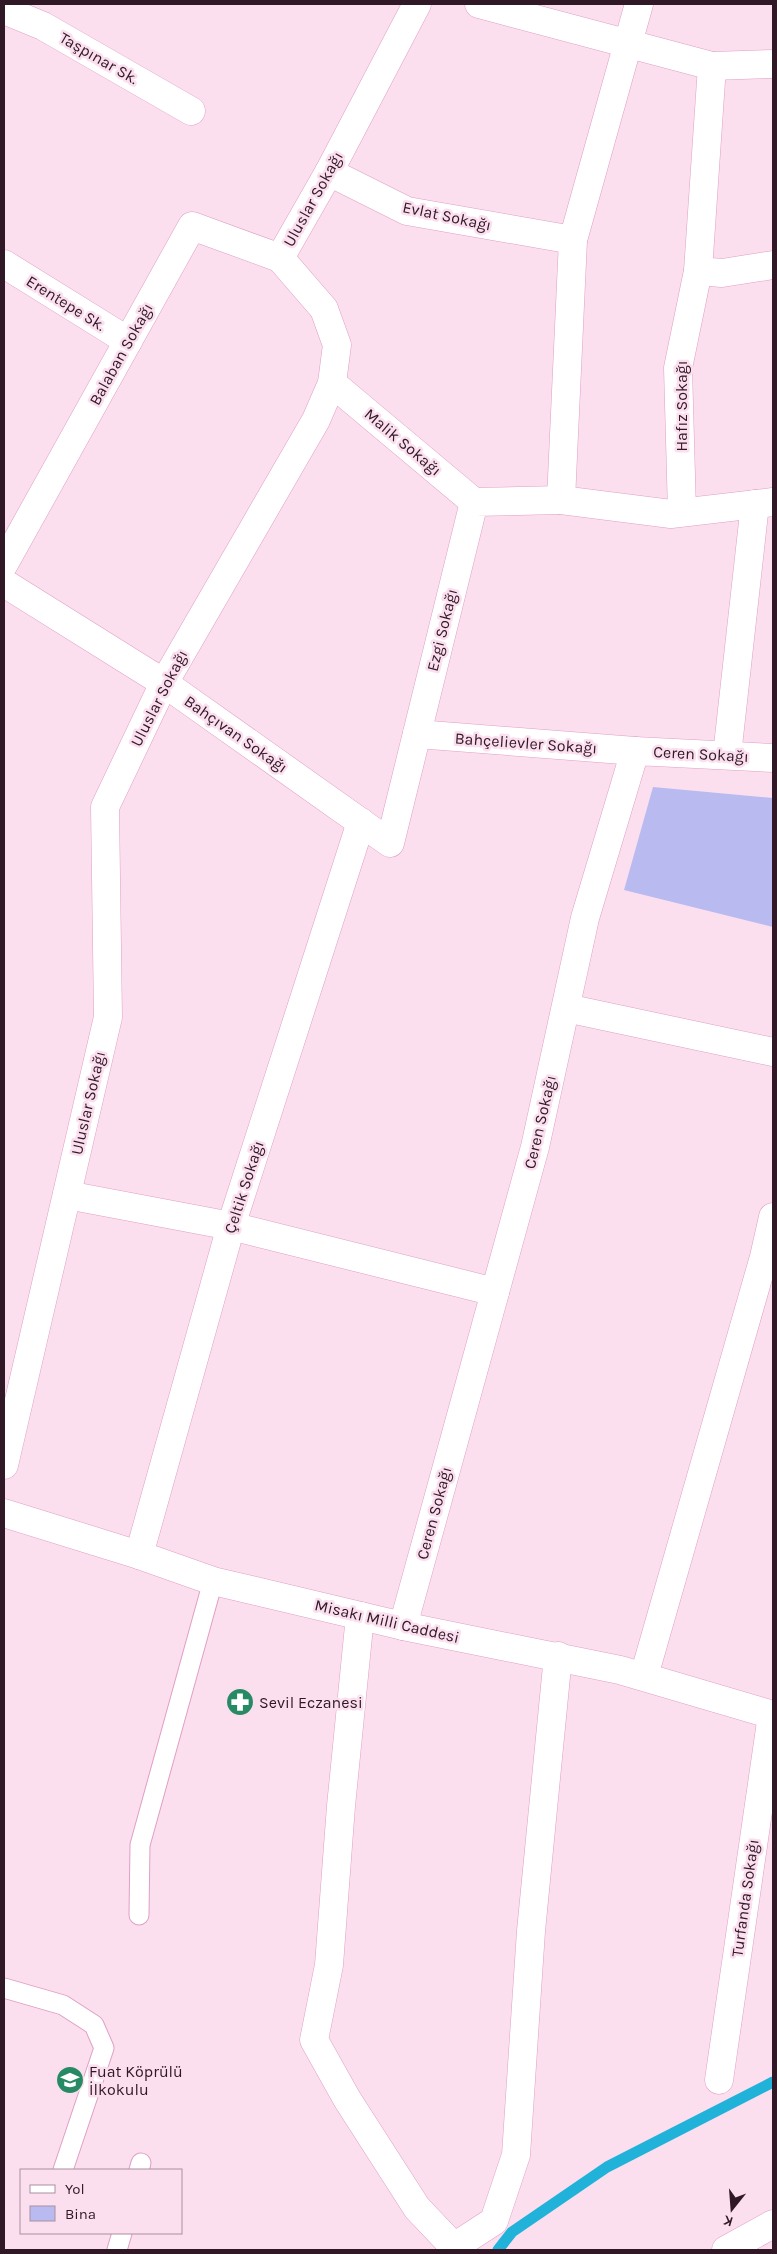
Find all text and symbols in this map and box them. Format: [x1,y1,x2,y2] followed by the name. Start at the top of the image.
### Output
[56,28,142,88] street label: Taşpınar Sk.
[279,148,347,250] street label: Uluslar Sokağı
[401,197,493,235] street label: Evlat Sokağı
[23,271,109,335] street label: Erentepe Sk.
[85,300,157,408] street label: Balaban Sokağı
[672,360,691,452] street label: Hafız Sokağı
[361,404,445,480] street label: Malik Sokağı
[423,587,461,673] street label: Ezgi Sokağı
[126,646,192,750] street label: Uluslar Sokağı
[181,691,291,777] street label: Bahçıvan Sokağı
[454,729,598,757] street label: Bahçelievler Sokağı
[653,742,749,766] street label: Ceren Sokağı
[67,1049,109,1157] street label: Uluslar Sokağı
[520,1073,560,1171] street label: Ceren Sokağı
[220,1138,268,1236] street label: Çeltik Sokağı
[412,1464,456,1562] street label: Ceren Sokağı
[313,1595,461,1647] street label: Misakı Milli Caddesi
[225,1687,255,1717] pharmacy icon: Sevil Eczanesi
[259,1693,363,1712] place label: Sevil Eczanesi
[727,1838,763,1958] street label: Turfanda Sokağı
[89,2062,183,2099] place label: Fuat Köprülü İlkokulu
[55,2065,85,2095] school or university icon: Fuat Köprülü İlkokulu
[20,2169,182,2234] legend
[65,2180,85,2198] text: Yol
[707,2184,757,2234] north arrow
[65,2205,96,2223] text: Bina
[721,2211,735,2230] text: K

